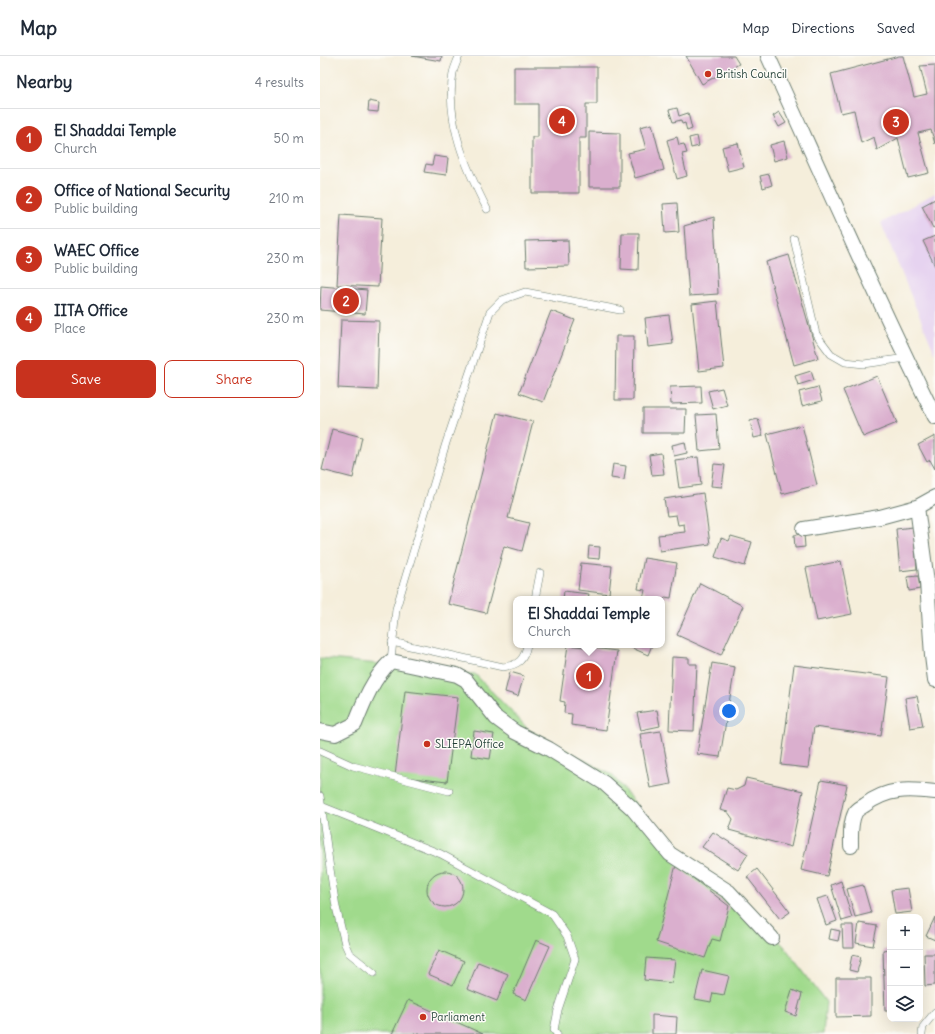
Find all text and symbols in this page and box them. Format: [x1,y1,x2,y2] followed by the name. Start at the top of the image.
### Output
[20,16,57,40] text: Map
[742,19,769,37] text: Map
[791,19,855,37] text: Directions
[877,19,915,37] text: Saved
[716,67,787,81] place label: British Council
[703,69,713,79] marker: British Council
[16,71,72,93] text: Nearby
[255,74,304,91] text: 4 results
[549,106,575,136] pin: 4
[883,107,909,137] pin: 3
[54,121,176,140] text: El Shaddai Temple
[26,130,32,147] text: 1
[273,130,304,147] text: 50 m
[54,140,97,157] text: Church
[54,181,230,200] text: Office of National Security
[25,190,33,207] text: 2
[269,190,304,207] text: 210 m
[54,200,138,217] text: Public building
[54,241,139,260] text: WAEC Office
[25,250,33,267] text: 3
[266,250,304,267] text: 230 m
[54,260,138,277] text: Public building
[333,286,359,316] pin: 2
[54,301,128,320] text: IITA Office
[25,310,33,327] text: 4
[266,310,304,327] text: 230 m
[54,320,85,337] text: Place
[16,360,156,398] button: Save
[164,360,304,398] button: Share
[513,596,665,648] popup
[528,604,650,623] text: El Shaddai Temple
[528,623,571,640] text: Church
[576,661,602,691] pin: 1
[719,701,739,721] your location
[435,737,504,751] place label: SLIEPA Office
[422,739,432,749] marker: SLIEPA Office
[887,914,923,1022] map controls
[887,914,923,950] button: +
[887,950,923,986] button: −
[887,986,923,1022] button: layers
[431,1010,485,1024] place label: Parliament
[418,1012,428,1022] marker: Parliament

